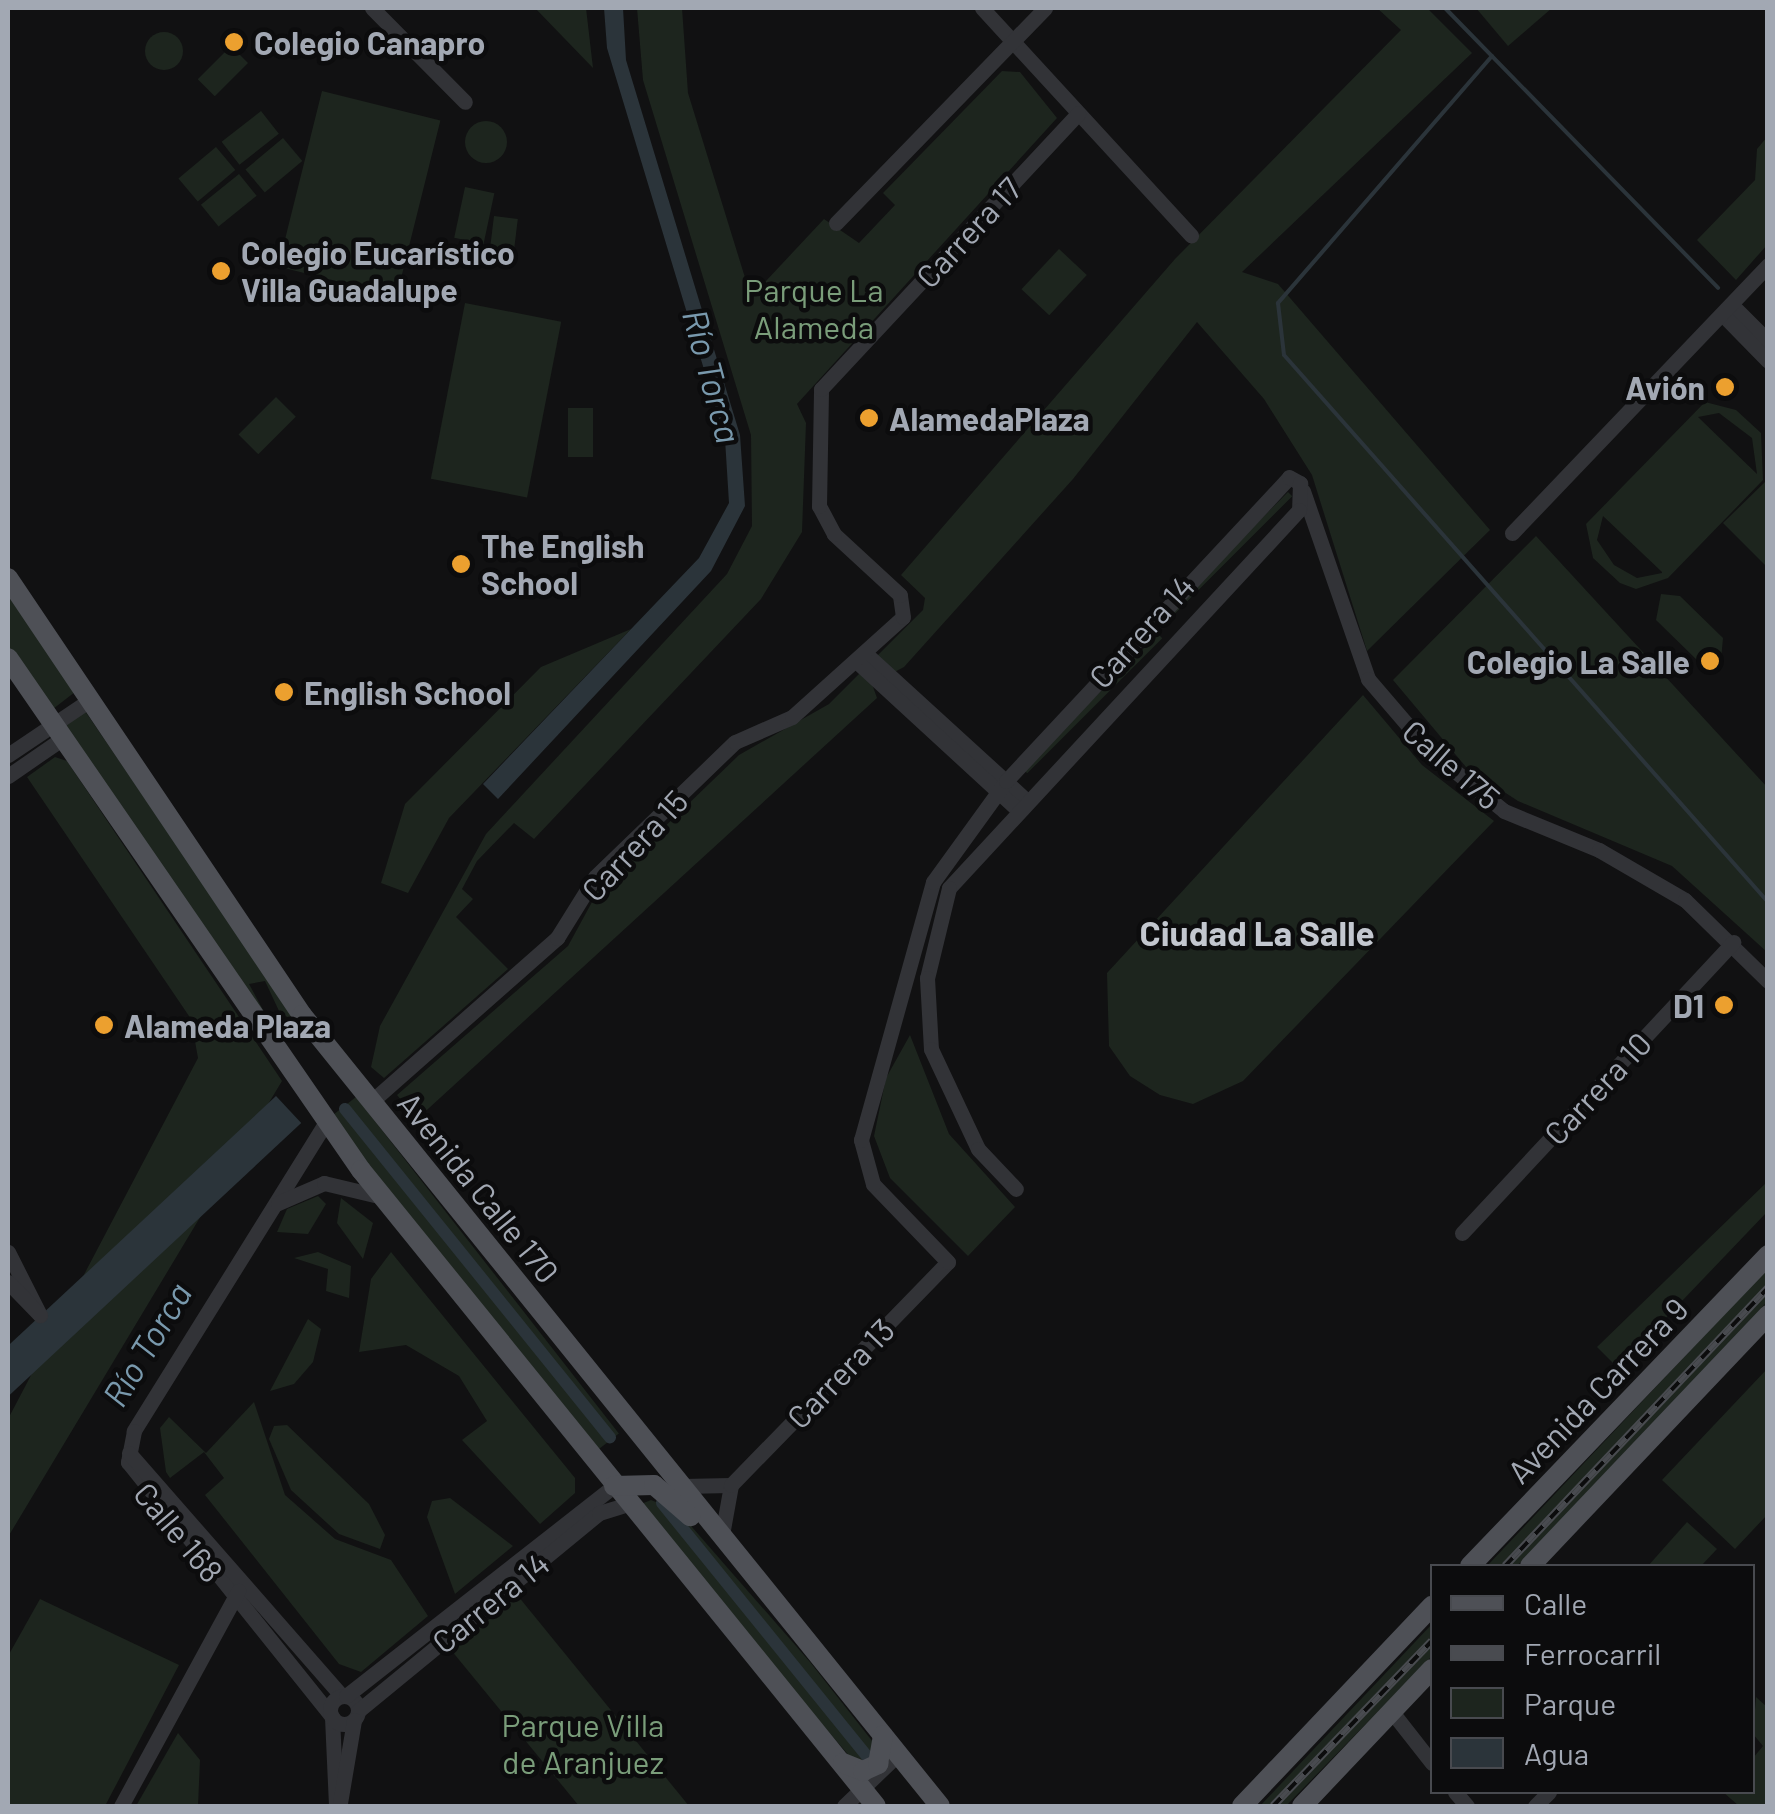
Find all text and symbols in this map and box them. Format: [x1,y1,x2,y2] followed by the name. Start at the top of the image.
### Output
[254,23,485,61] place label: Colegio Canapro
[223,31,245,53] marker: Colegio Canapro
[907,169,1029,295] street label: Carrera 17
[241,234,515,309] place label: Colegio Eucarístico Villa Guadalupe
[210,260,232,282] marker: Colegio Eucarístico Villa Guadalupe
[744,271,884,346] park label: Parque La Alameda
[675,304,751,448] water label: Río Torca
[1625,368,1705,406] place label: Avión
[1714,376,1736,398] marker: Avión
[889,399,1090,437] place label: AlamedaPlaza
[858,407,880,429] marker: AlamedaPlaza
[481,527,645,602] place label: The English School
[450,553,472,575] marker: The English School
[1080,567,1202,695] street label: Carrera 14
[1467,642,1690,680] place label: Colegio La Salle
[1699,650,1721,672] marker: Colegio La Salle
[304,673,511,711] place label: English School
[273,681,295,703] marker: English School
[1395,711,1509,817] street label: Calle 175
[573,782,695,908] street label: Carrera 15
[1139,911,1375,953] district label: Ciudad La Salle
[1673,986,1704,1024] place label: D1
[1713,994,1735,1016] marker: D1
[124,1006,331,1044] place label: Alameda Plaza
[93,1014,115,1036] marker: Alameda Plaza
[1535,1024,1659,1152] street label: Carrera 10
[390,1084,568,1290] street label: Avenida Calle 170
[93,1274,199,1414] water label: Río Torca
[1499,1289,1695,1491] street label: Avenida Carrera 9
[778,1310,902,1436] street label: Carrera 13
[126,1474,232,1590] street label: Calle 168
[424,1543,556,1661] street label: Carrera 14
[1430,1564,1755,1794] legend
[1524,1585,1587,1621] text: Calle
[1524,1635,1661,1671] text: Ferrocarril
[1524,1685,1616,1721] text: Parque
[502,1706,664,1781] park label: Parque Villa de Aranjuez
[1524,1735,1589,1771] text: Agua

